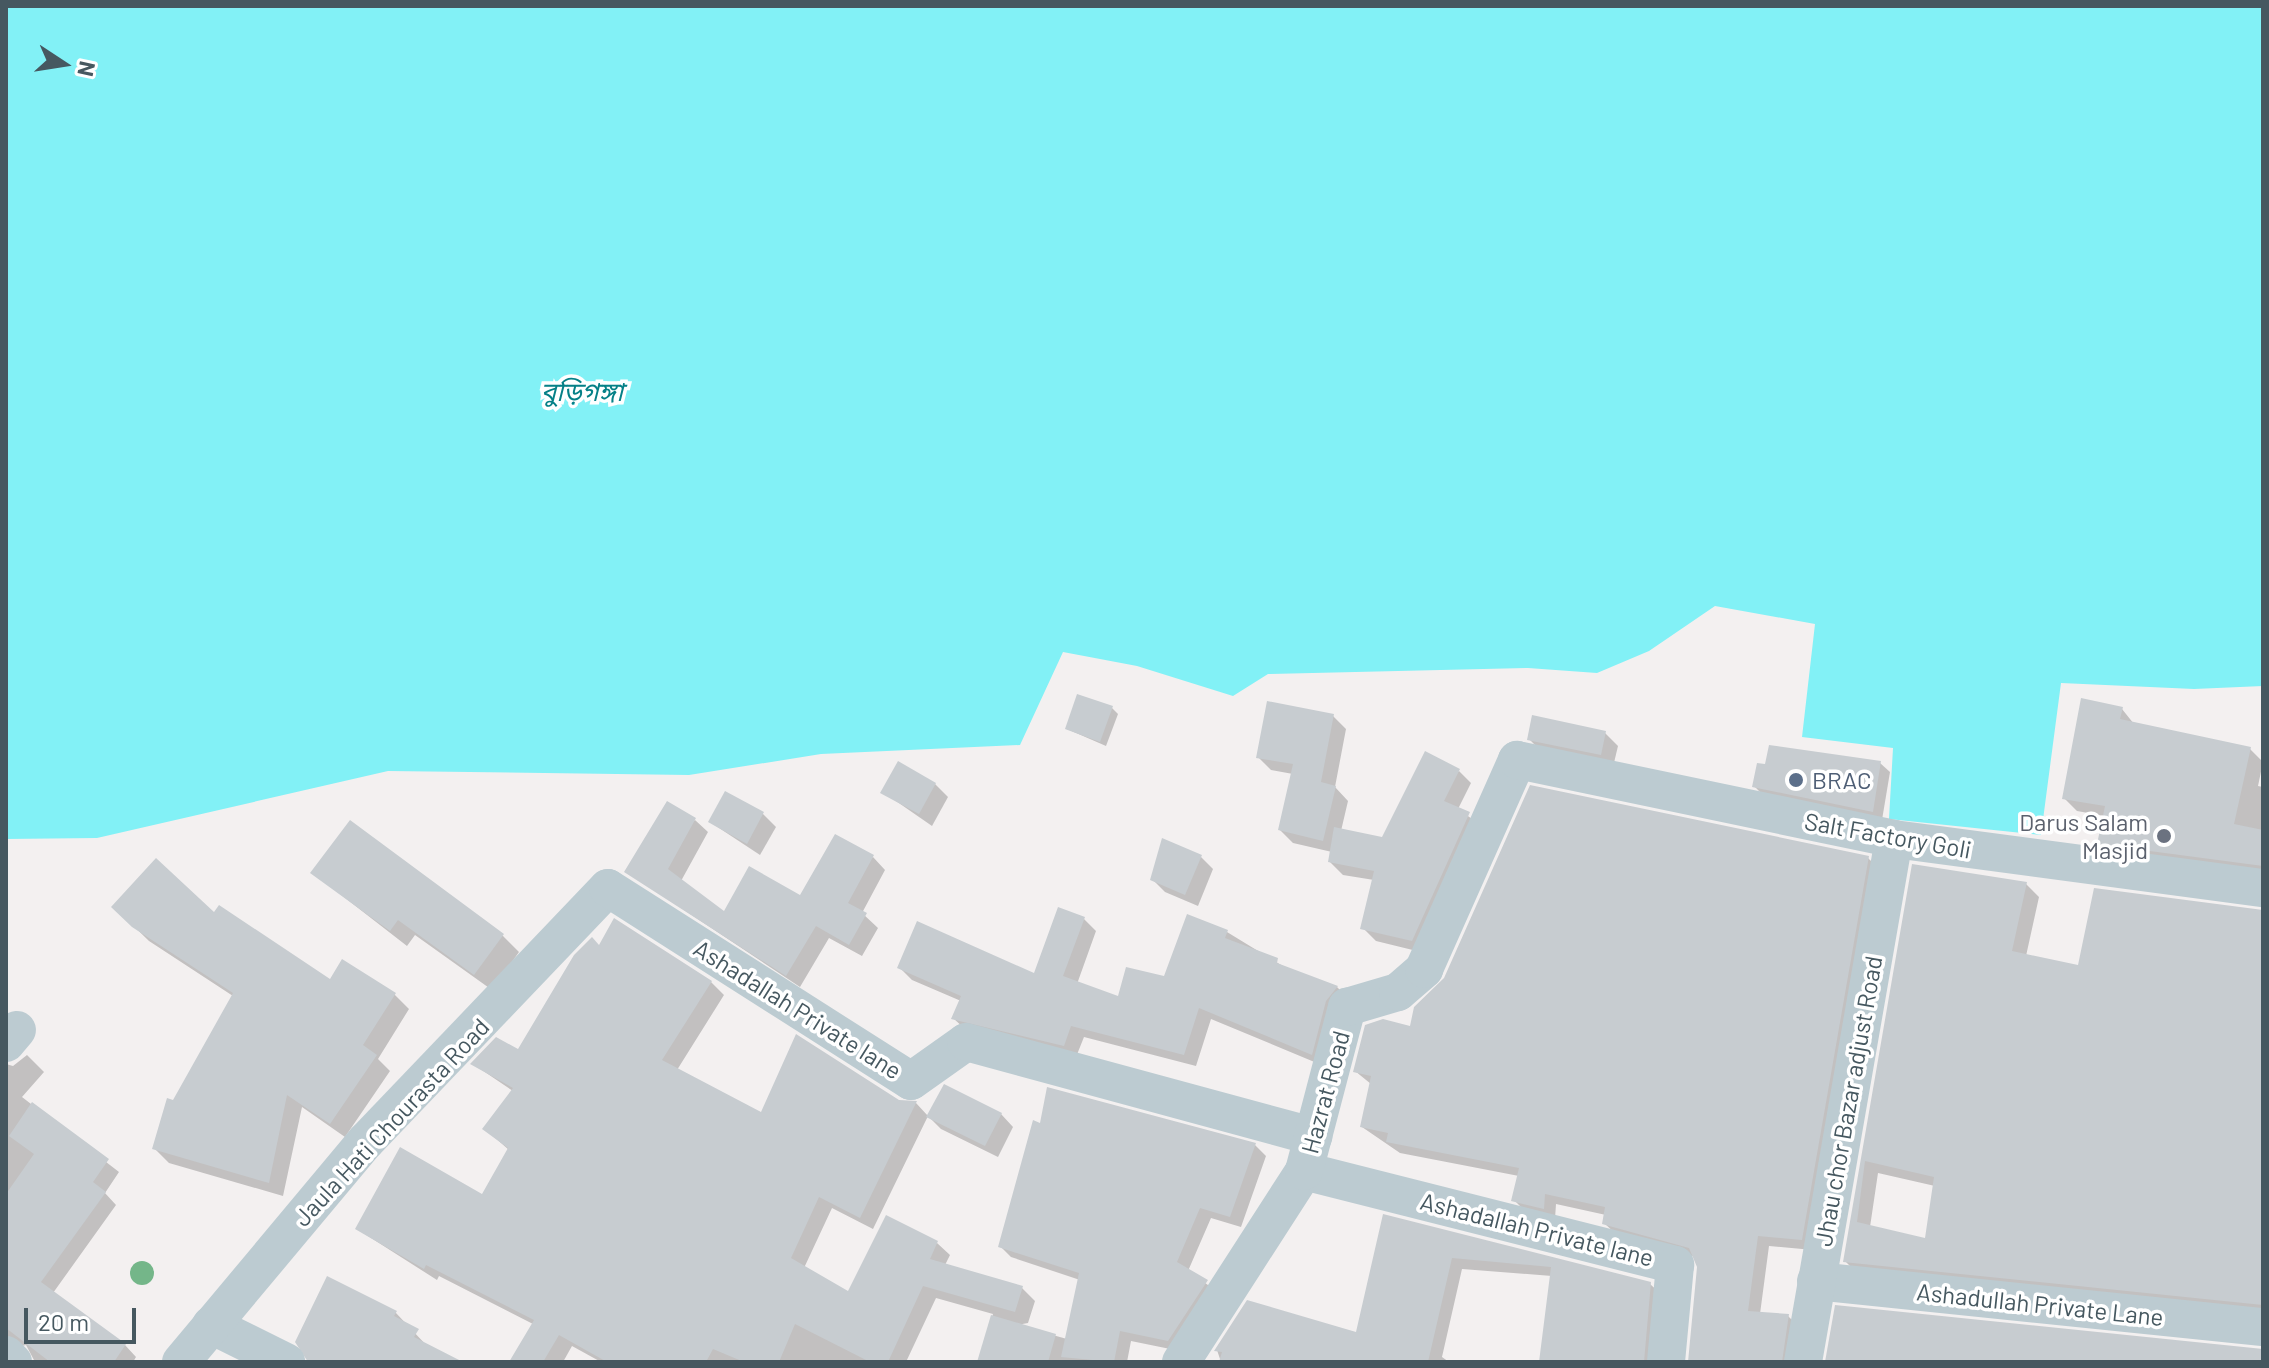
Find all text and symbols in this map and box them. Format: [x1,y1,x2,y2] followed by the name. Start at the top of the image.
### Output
[24,24,104,104] north arrow
[73,59,102,79] text: N
[541,375,623,407] water label: বুড়িগঙ্গা
[1812,766,1871,794] place label: BRAC
[1787,771,1805,789] marker: BRAC
[1802,806,1974,864] street label: Salt Factory Goli
[2019,808,2148,864] place label: Darus Salam Masjid
[2155,827,2173,845] marker: Darus Salam Masjid
[689,933,907,1085] street label: Ashadallah Private lane
[1808,954,1888,1248] street label: Jhau chor Bazar adjust Road
[287,1012,495,1232] street label: Jaula Hati Chourasta Road
[1295,1027,1355,1157] street label: Hazrat Road
[1417,1186,1657,1272] street label: Ashadallah Private lane
[1915,1277,2165,1331] street label: Ashadullah Private Lane
[28,1292,140,1342] scale bar
[38,1307,89,1336] text: 20 m

